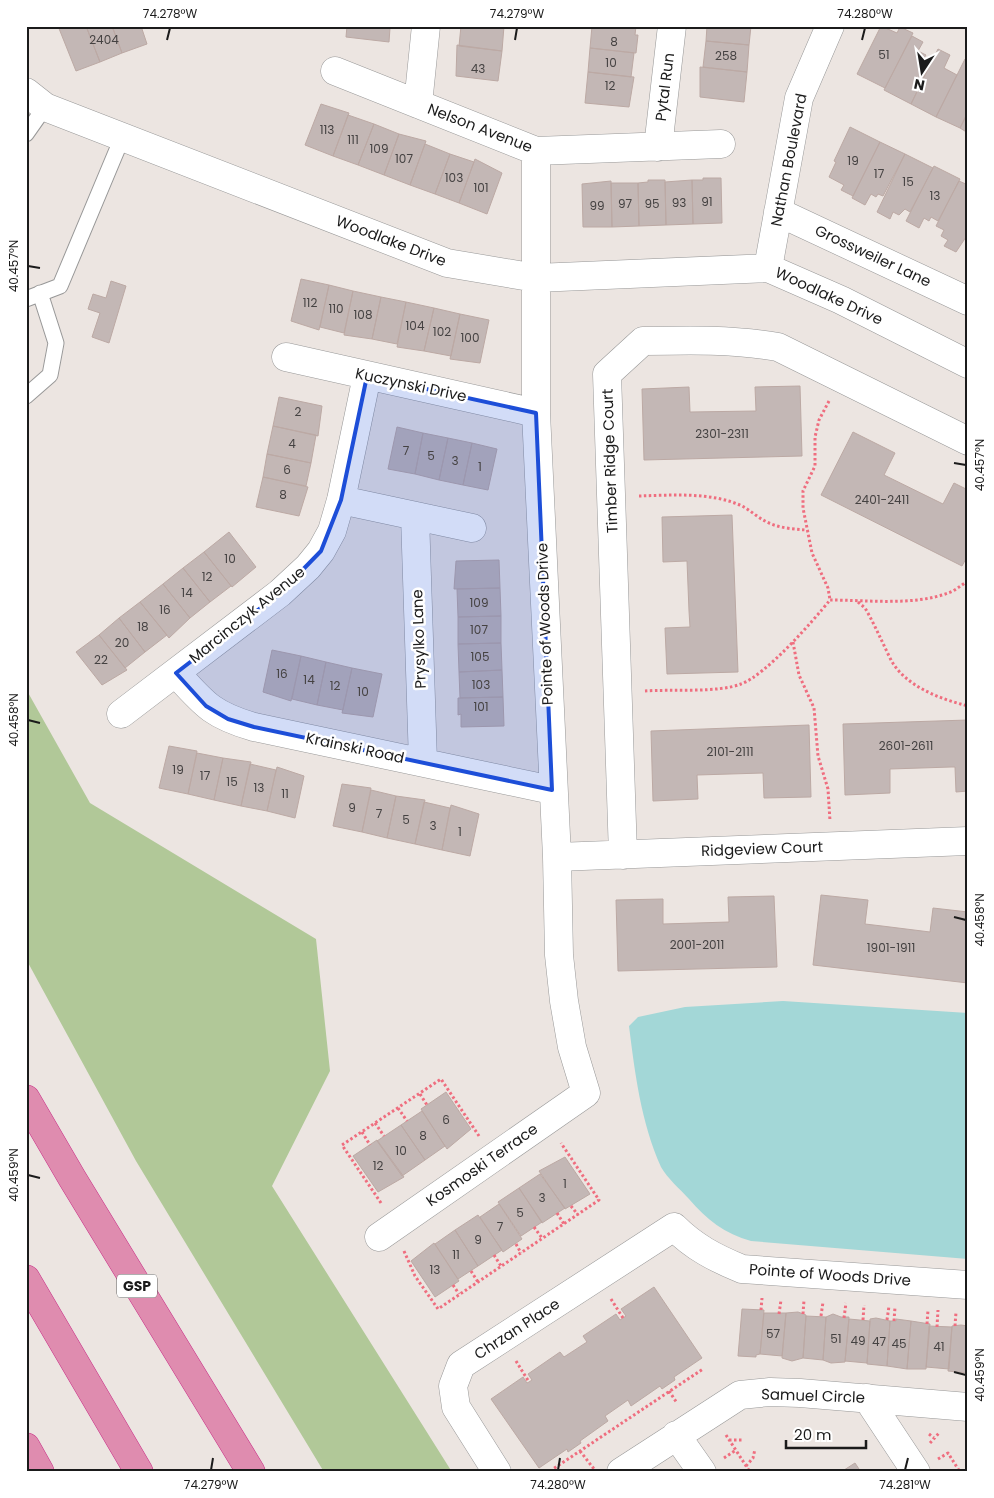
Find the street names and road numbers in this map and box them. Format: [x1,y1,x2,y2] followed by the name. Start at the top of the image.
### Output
[650,52,679,122] street label: Pytal Run
[765,92,812,228] street label: Nathan Boulevard
[425,98,536,157] street label: Nelson Avenue
[333,210,449,271] street label: Woodlake Drive
[812,219,935,292] street label: Grossweiler Lane
[772,261,886,330] street label: Woodlake Drive
[353,362,469,407] street label: Kuczynski Drive
[596,388,623,534] street label: Timber Ridge Court
[531,543,558,705] street label: Pointe of Woods Drive
[184,561,309,668] street label: Marcinczyk Avenue
[406,589,431,689] street label: Prysylko Lane
[304,727,406,768] street label: Krainski Road
[701,836,823,861] street label: Ridgeview Court
[422,1118,542,1211] street label: Kosmoski Terrace
[748,1258,912,1291] street label: Pointe of Woods Drive
[117,1274,157,1298] road number: GSP
[470,1293,564,1364] street label: Chrzan Place
[761,1383,865,1408] street label: Samuel Circle

